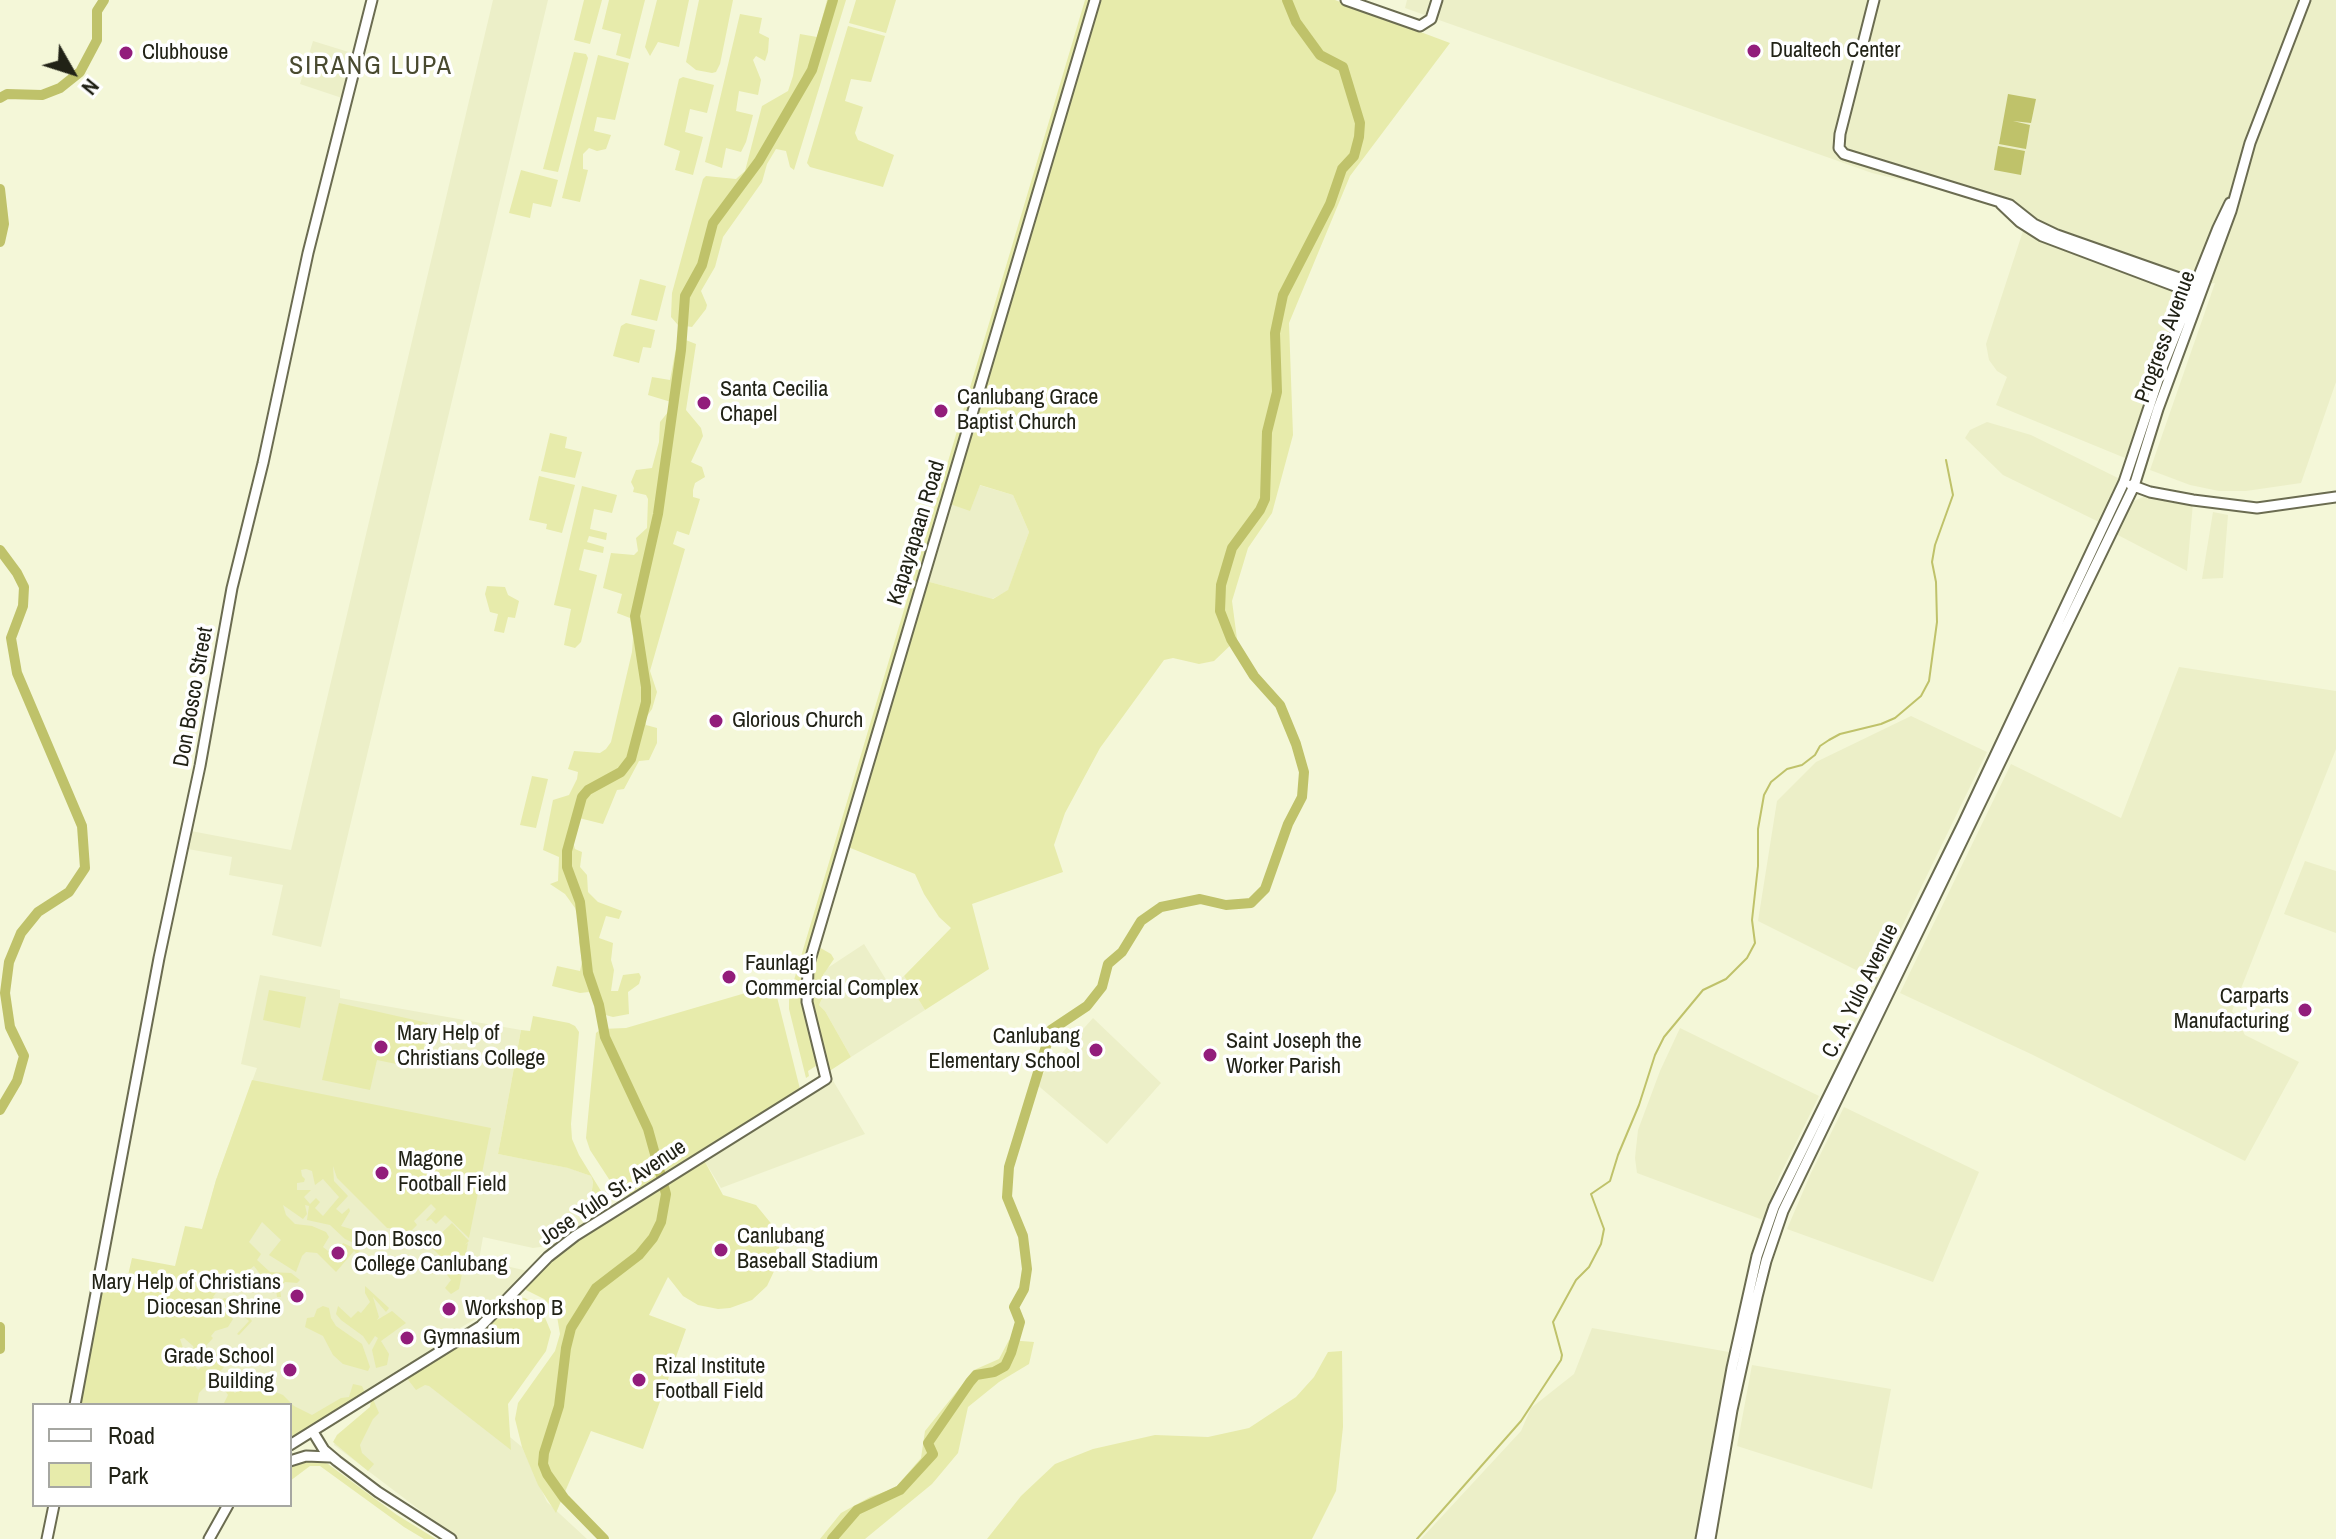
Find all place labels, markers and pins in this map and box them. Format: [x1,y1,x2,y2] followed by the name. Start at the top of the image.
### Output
[1770,38,1900,64] place label: Dualtech Center
[142,40,228,66] place label: Clubhouse
[1745,42,1763,60] marker: Dualtech Center
[117,44,135,62] marker: Clubhouse
[720,377,828,428] place label: Santa Cecilia Chapel
[957,385,1098,436] place label: Canlubang Grace Baptist Church
[695,394,713,412] marker: Santa Cecilia Chapel
[932,402,950,420] marker: Canlubang Grace Baptist Church
[732,708,863,734] place label: Glorious Church
[707,712,725,730] marker: Glorious Church
[745,951,918,1002] place label: Faunlagi Commercial Complex
[720,968,738,986] marker: Faunlagi Commercial Complex
[2174,984,2289,1036] place label: Carparts Manufacturing
[2296,1001,2314,1019] marker: Carparts Manufacturing
[397,1021,545,1072] place label: Mary Help of Christians College
[929,1024,1080,1076] place label: Canlubang Elementary School
[1226,1029,1361,1080] place label: Saint Joseph the Worker Parish
[372,1038,390,1056] marker: Mary Help of Christians College
[1087,1041,1105,1059] marker: Canlubang Elementary School
[1201,1046,1219,1064] marker: Saint Joseph the Worker Parish
[398,1147,506,1198] place label: Magone Football Field
[373,1164,391,1182] marker: Magone Football Field
[737,1224,878,1276] place label: Canlubang Baseball Stadium
[354,1227,507,1278] place label: Don Bosco College Canlubang
[712,1241,730,1259] marker: Canlubang Baseball Stadium
[329,1244,347,1262] marker: Don Bosco College Canlubang
[92,1270,281,1322] place label: Mary Help of Christians Diocesan Shrine
[288,1287,306,1305] marker: Mary Help of Christians Diocesan Shrine
[465,1296,563,1322] place label: Workshop B
[440,1300,458,1318] marker: Workshop B
[423,1325,520,1351] place label: Gymnasium
[398,1329,416,1347] marker: Gymnasium
[164,1344,274,1396] place label: Grade School Building
[655,1354,765,1406] place label: Rizal Institute Football Field
[281,1361,299,1379] marker: Grade School Building
[630,1371,648,1389] marker: Rizal Institute Football Field

